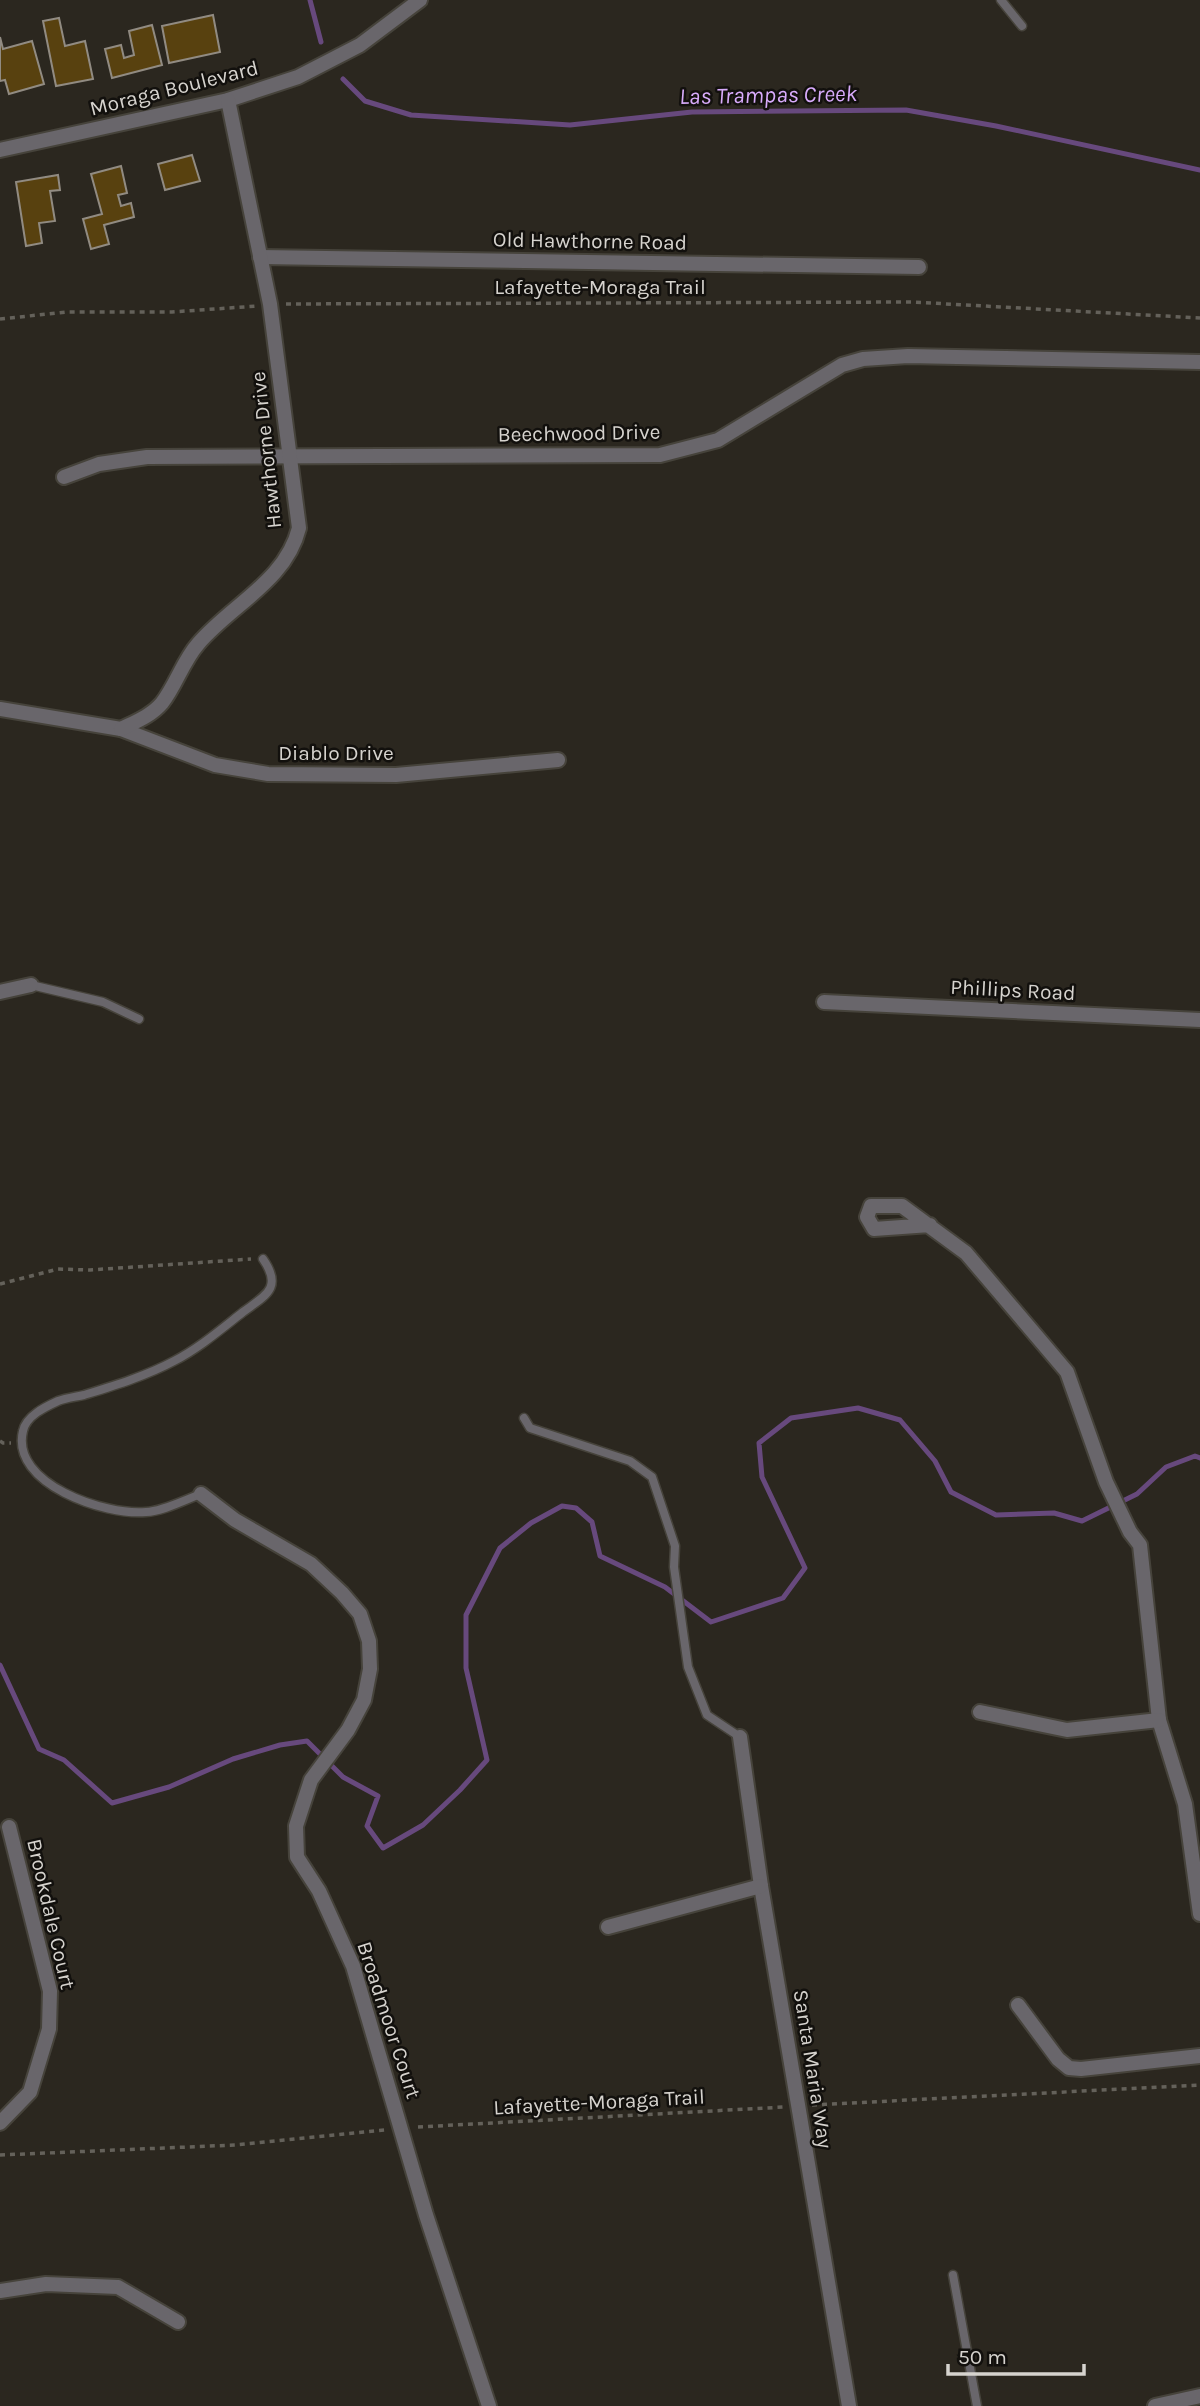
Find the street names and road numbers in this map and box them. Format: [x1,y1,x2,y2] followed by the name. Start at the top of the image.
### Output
[87,55,261,121] street label: Moraga Boulevard
[493,227,687,255] street label: Old Hawthorne Road
[494,275,706,299] street label: Lafayette-Moraga Trail
[246,370,286,530] street label: Hawthorne Drive
[497,420,661,446] street label: Beechwood Drive
[278,741,394,765] street label: Diablo Drive
[950,975,1076,1005] street label: Phillips Road
[22,1836,80,1992] street label: Brookdale Court
[352,1938,426,2102] street label: Broadmoor Court
[789,1988,837,2150] street label: Santa Maria Way
[493,2084,705,2120] street label: Lafayette-Moraga Trail

